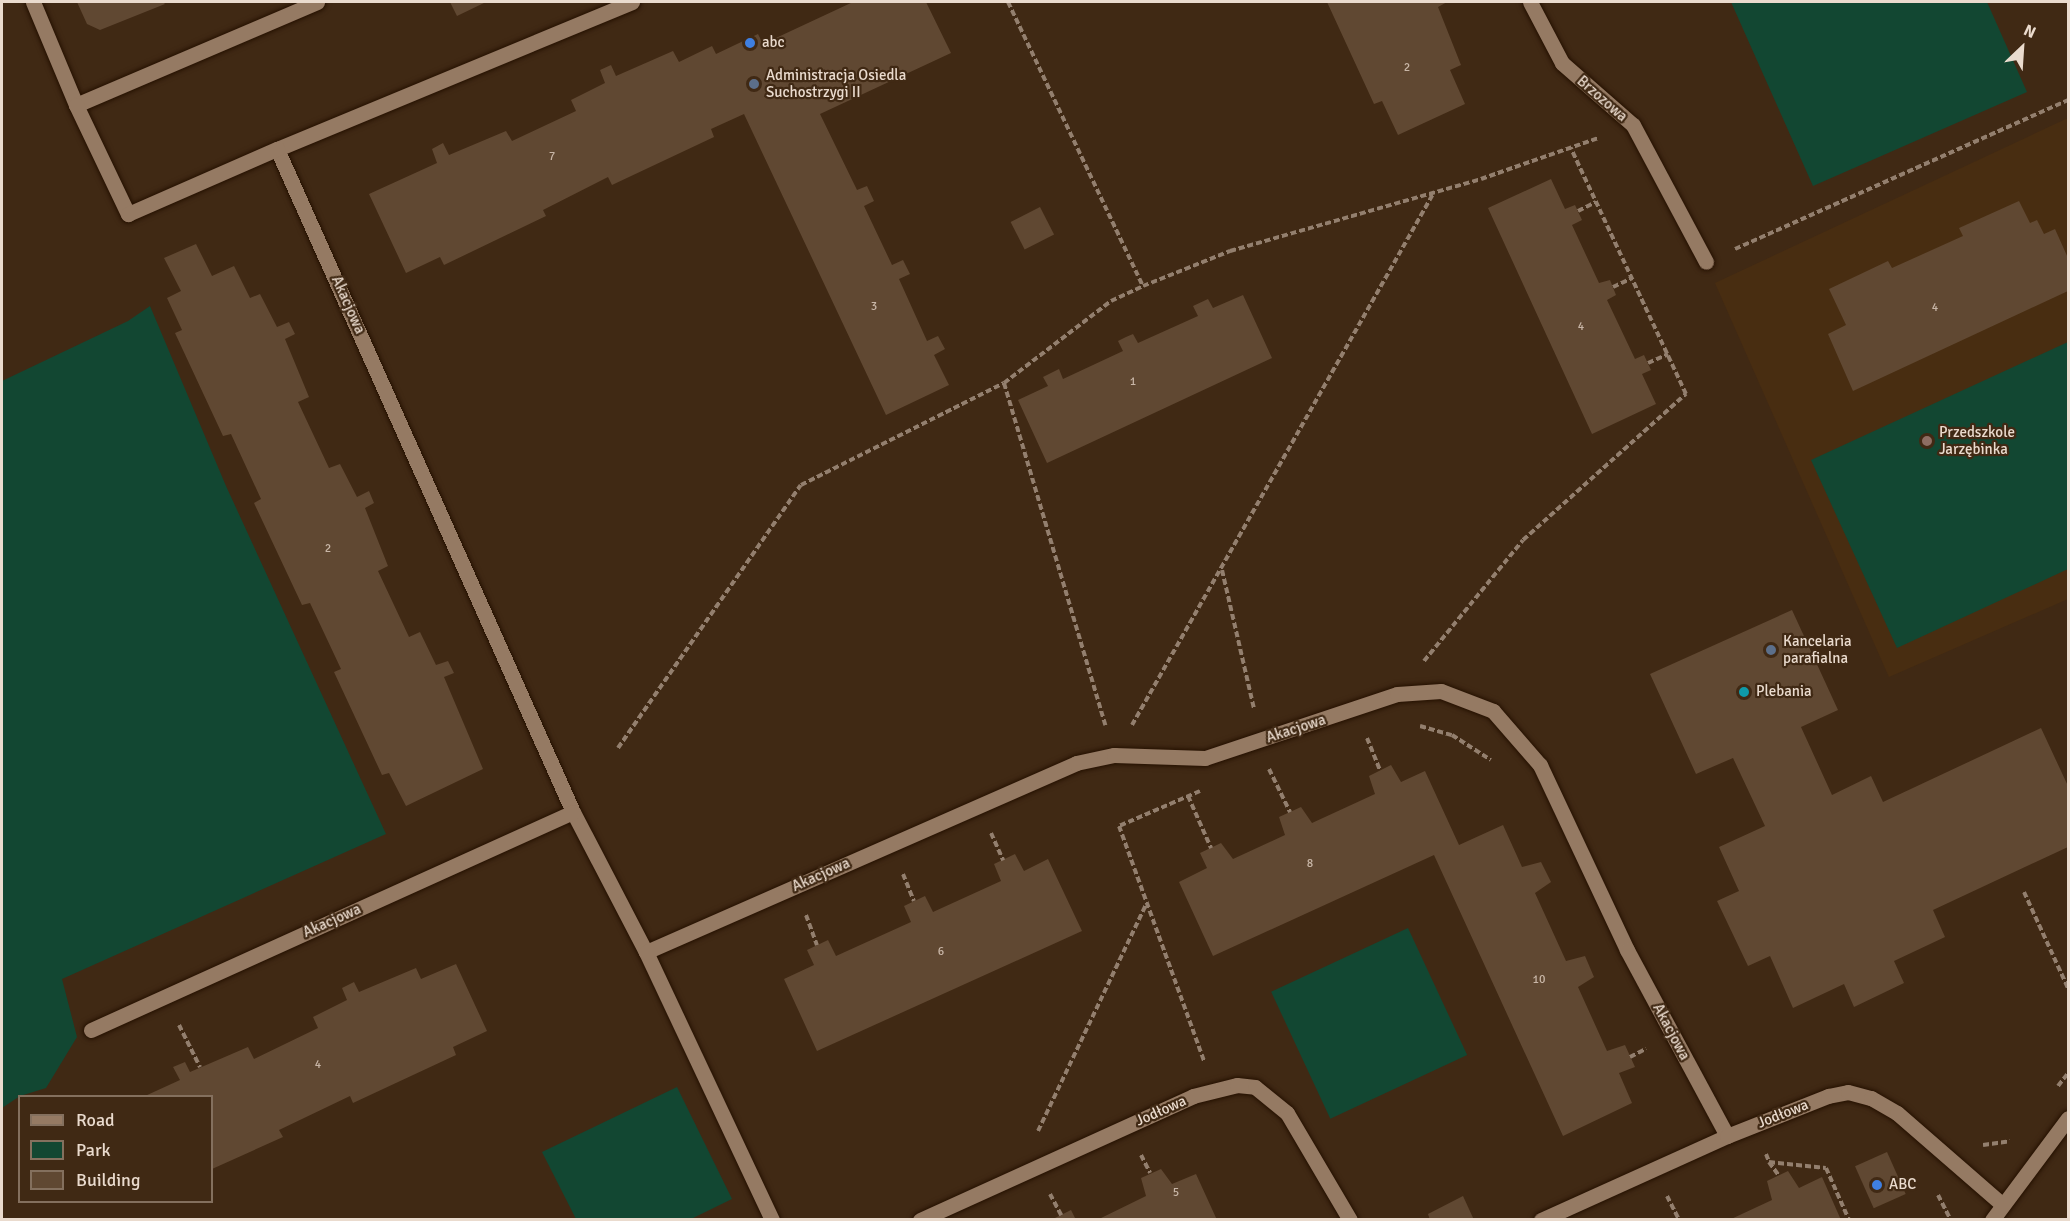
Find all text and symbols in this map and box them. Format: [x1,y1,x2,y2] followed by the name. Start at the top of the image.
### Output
[1992,18,2052,78] north arrow
[2020,20,2039,43] text: N
[762,34,785,52] place label: abc
[743,36,757,50] marker: abc
[1404,61,1410,75] house number: 2
[766,66,906,101] place label: Administracja Osiedla Suchostrzygi II
[1573,72,1631,126] street label: Brzozowa
[747,77,761,91] marker: Administracja Osiedla Suchostrzygi II
[549,150,555,164] house number: 7
[327,273,369,337] street label: Akacjowa
[871,300,877,314] house number: 3
[1932,301,1938,315] house number: 4
[1578,320,1584,334] house number: 4
[1130,375,1136,389] house number: 1
[1939,423,2015,458] place label: Przedszkole Jarzębinka
[1920,434,1934,448] marker: Przedszkole Jarzębinka
[325,542,331,556] house number: 2
[1783,632,1852,667] place label: Kancelaria parafialna
[1764,643,1778,657] marker: Kancelaria parafialna
[1756,683,1812,701] place label: Plebania
[1737,685,1751,699] marker: Plebania
[1264,711,1328,747] street label: Akacjowa
[789,854,853,896] street label: Akacjowa
[1307,857,1313,871] house number: 8
[300,900,364,942] street label: Akacjowa
[938,945,944,959] house number: 6
[1533,973,1545,987] house number: 10
[1649,1001,1693,1063] street label: Akacjowa
[315,1058,321,1072] house number: 4
[1133,1092,1189,1130] street label: Jodłowa
[18,1095,213,1203] legend
[1755,1096,1811,1132] street label: Jodłowa
[76,1109,115,1131] text: Road
[76,1139,111,1161] text: Park
[76,1169,140,1191] text: Building
[1889,1176,1916,1194] place label: ABC
[1870,1178,1884,1192] marker: ABC
[1173,1186,1179,1200] house number: 5

